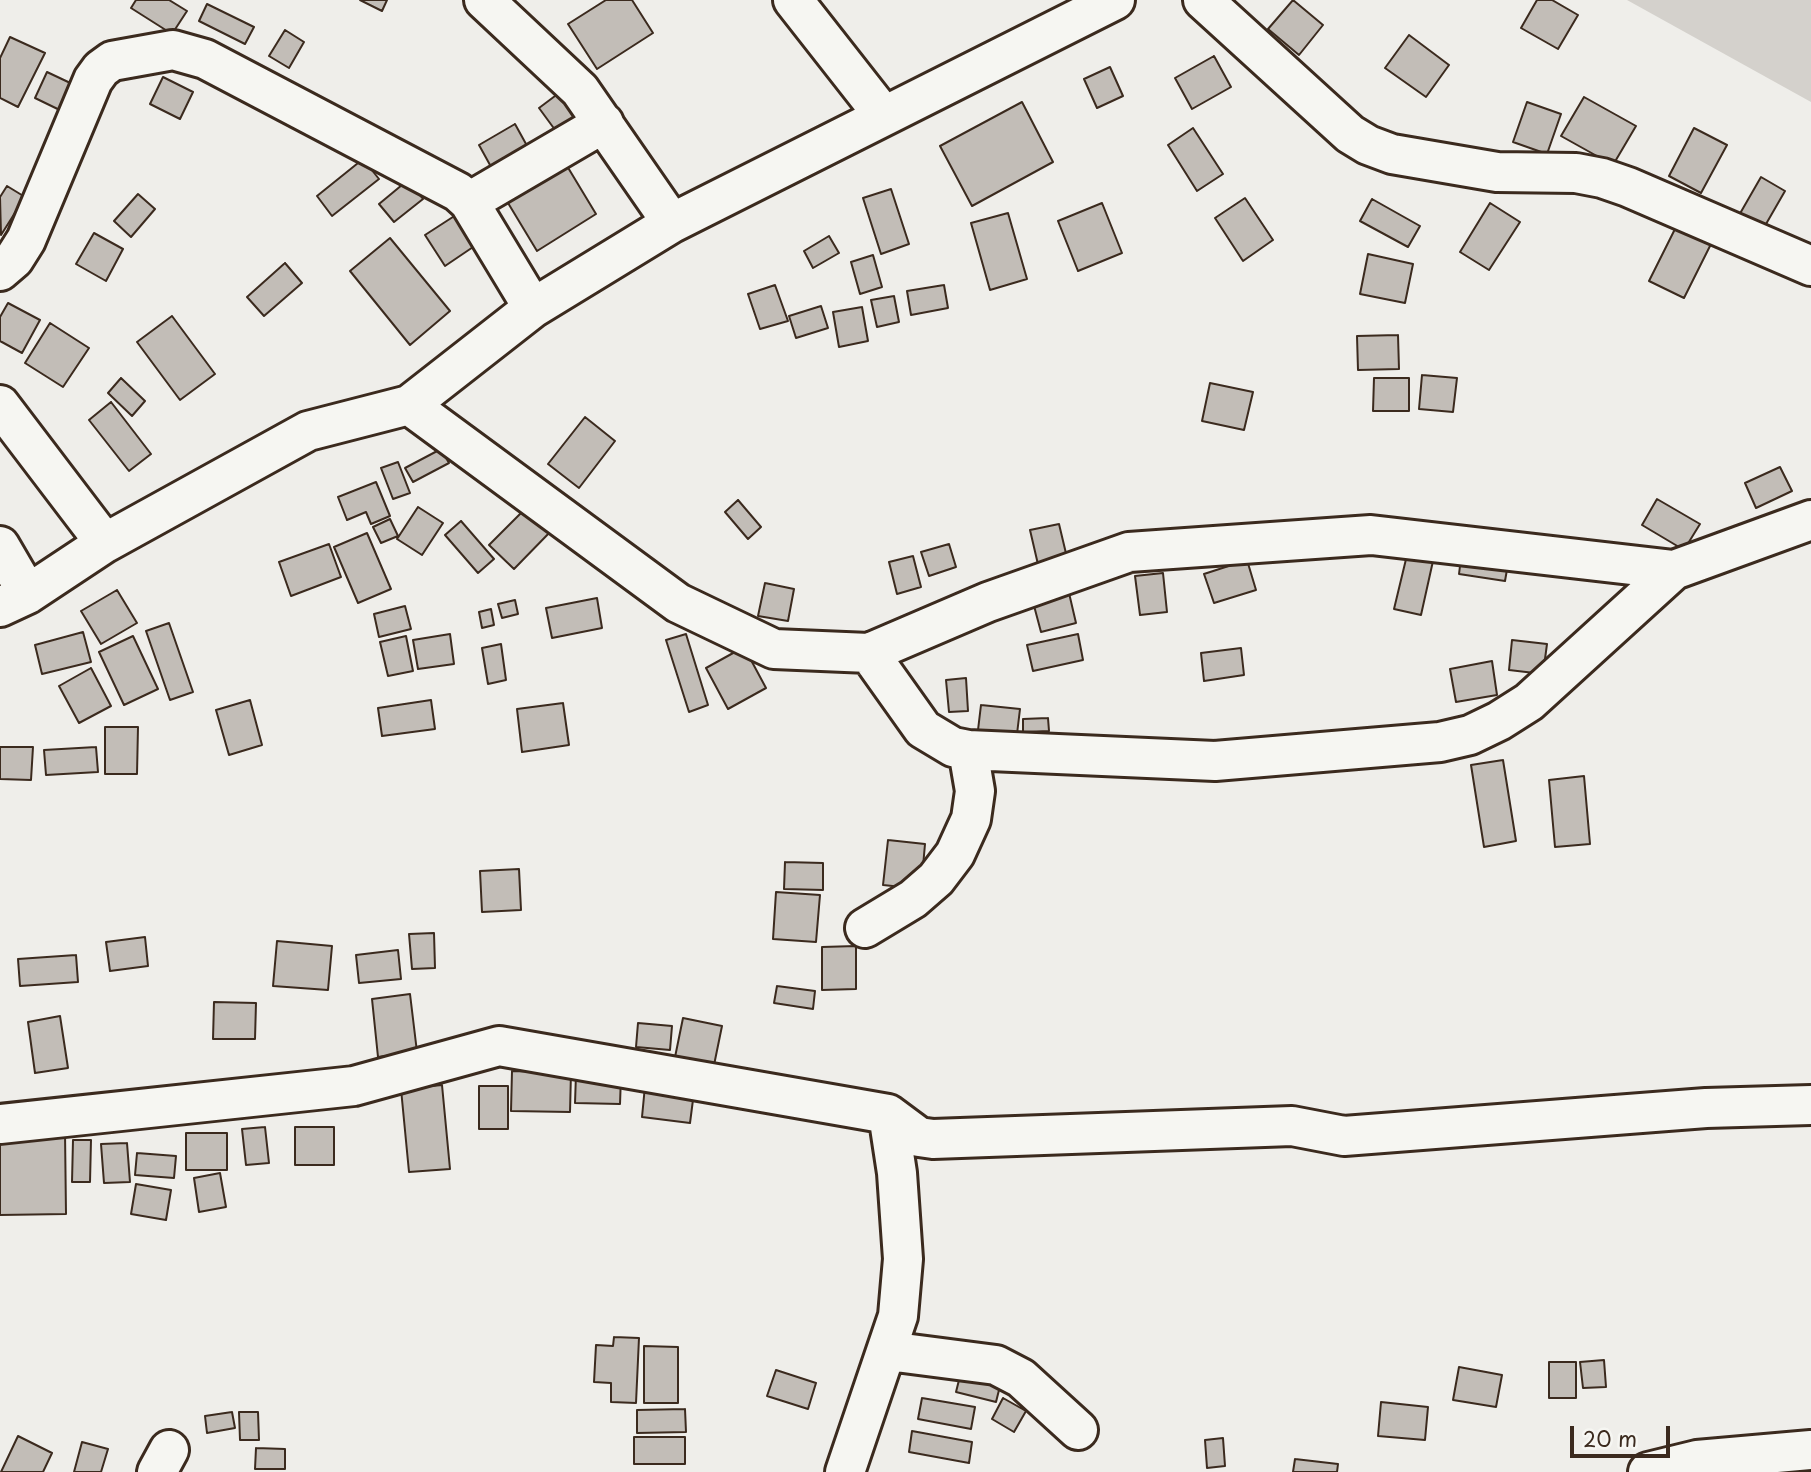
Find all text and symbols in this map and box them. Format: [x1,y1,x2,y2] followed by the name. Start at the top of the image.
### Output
[1573,1412,1673,1456] scale bar
[1583,1422,1637,1454] text: 20 m

